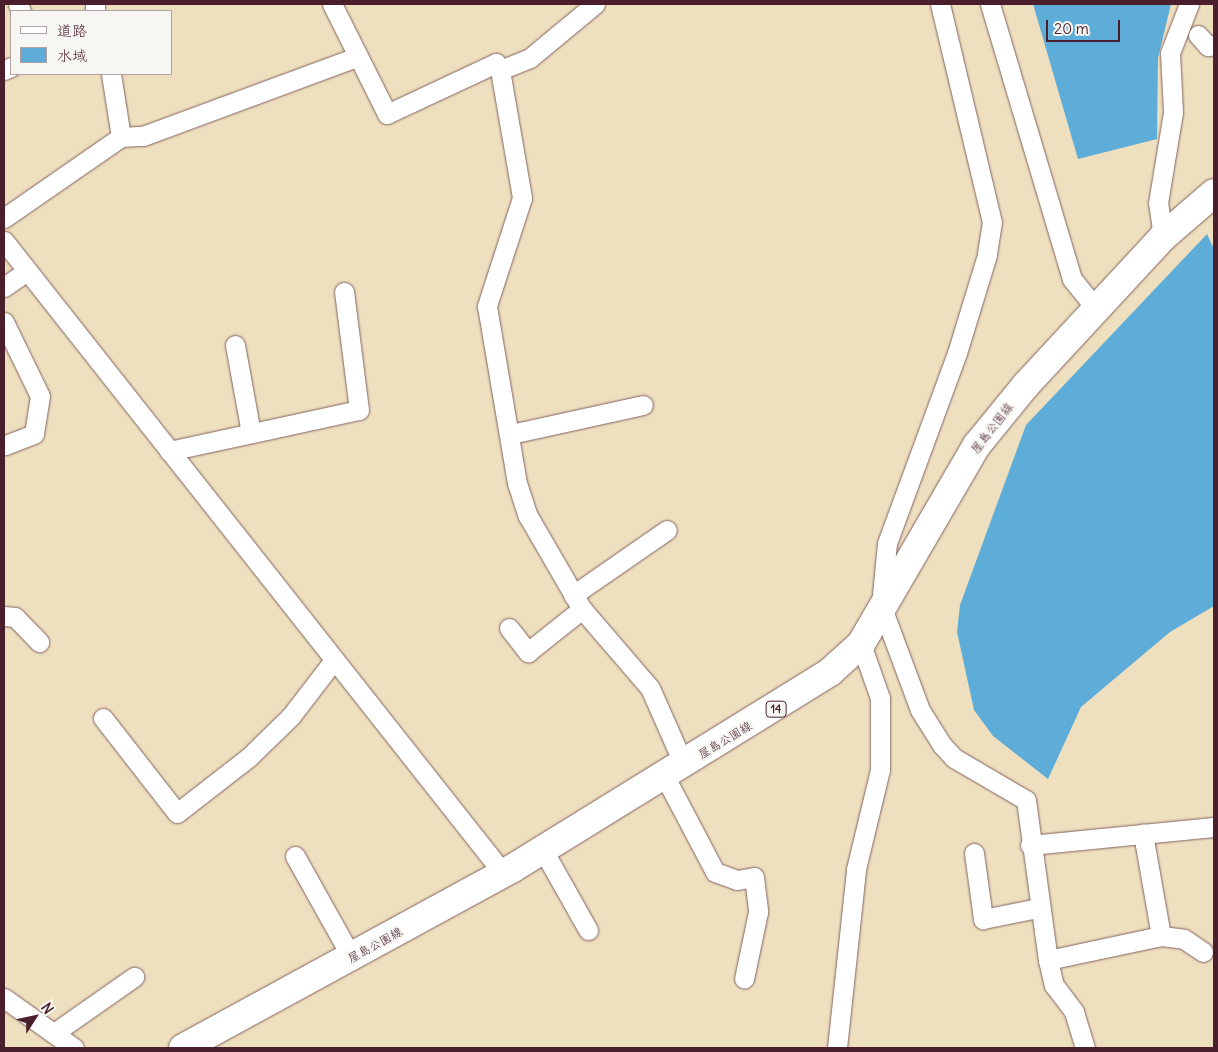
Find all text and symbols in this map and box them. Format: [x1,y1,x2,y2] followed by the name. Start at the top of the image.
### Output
[10,10,172,75] legend
[1048,10,1122,42] scale bar
[1054,19,1089,38] text: 20 m
[57,21,87,40] text: 道路
[57,46,87,65] text: 水域
[968,400,1016,456] street label: 屋島公園線
[765,701,787,718] road number: 14
[696,718,754,762] street label: 屋島公園線
[345,924,405,966] street label: 屋島公園線
[10,992,60,1042] north arrow
[37,999,57,1018] text: N

